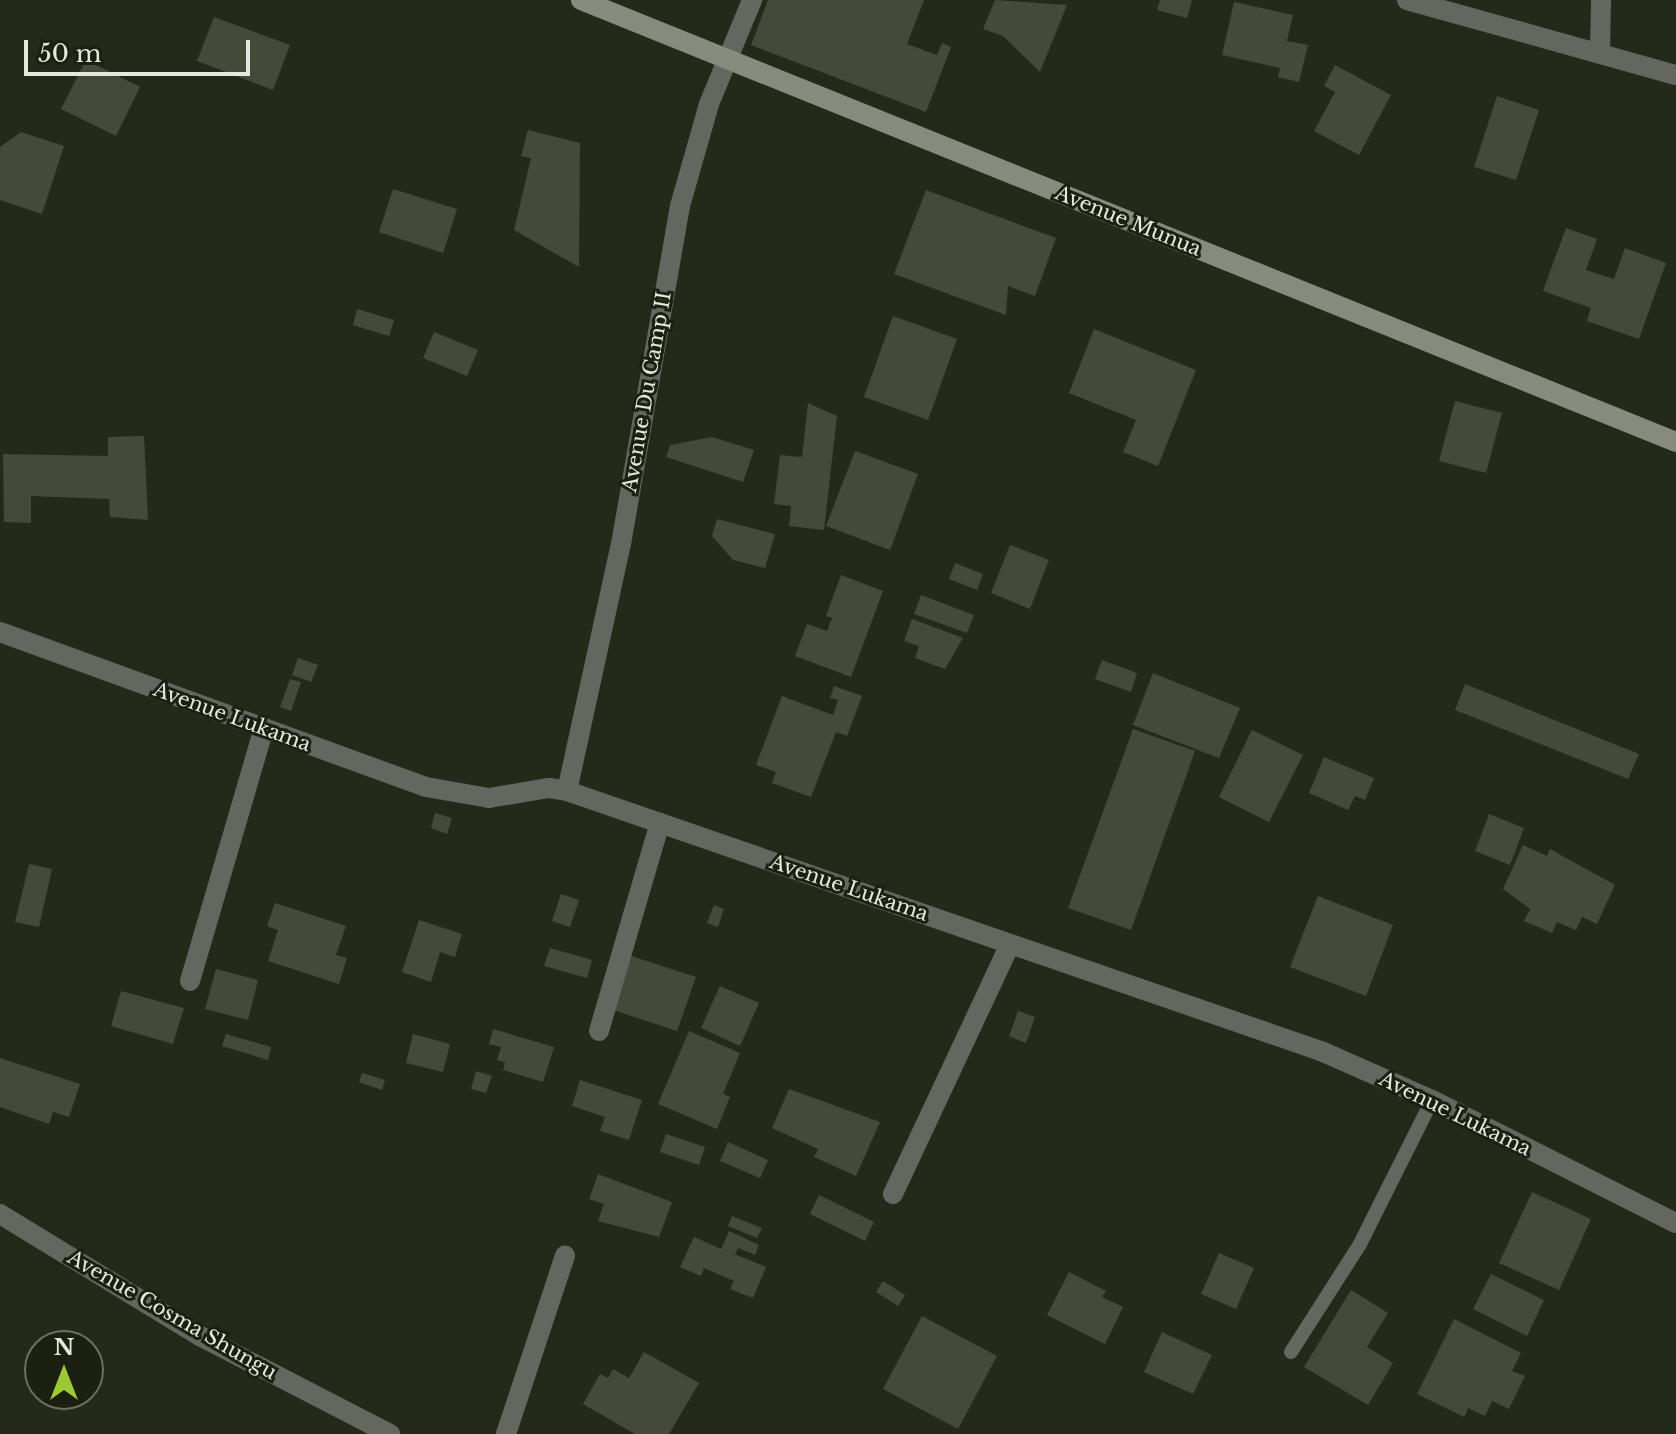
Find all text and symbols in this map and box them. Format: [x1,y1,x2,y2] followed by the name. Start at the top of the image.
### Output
[28,24,254,74] scale bar
[38,39,101,68] text: 50 m
[1052,181,1204,261] street label: Avenue Munua
[618,290,676,494] street label: Avenue Du Camp II
[150,677,314,757] street label: Avenue Lukama
[767,850,931,926] street label: Avenue Lukama
[1375,1067,1535,1161] street label: Avenue Lukama
[63,1245,281,1385] street label: Avenue Cosma Shungu
[24,1330,104,1410] north arrow
[54,1334,74,1361] text: N

